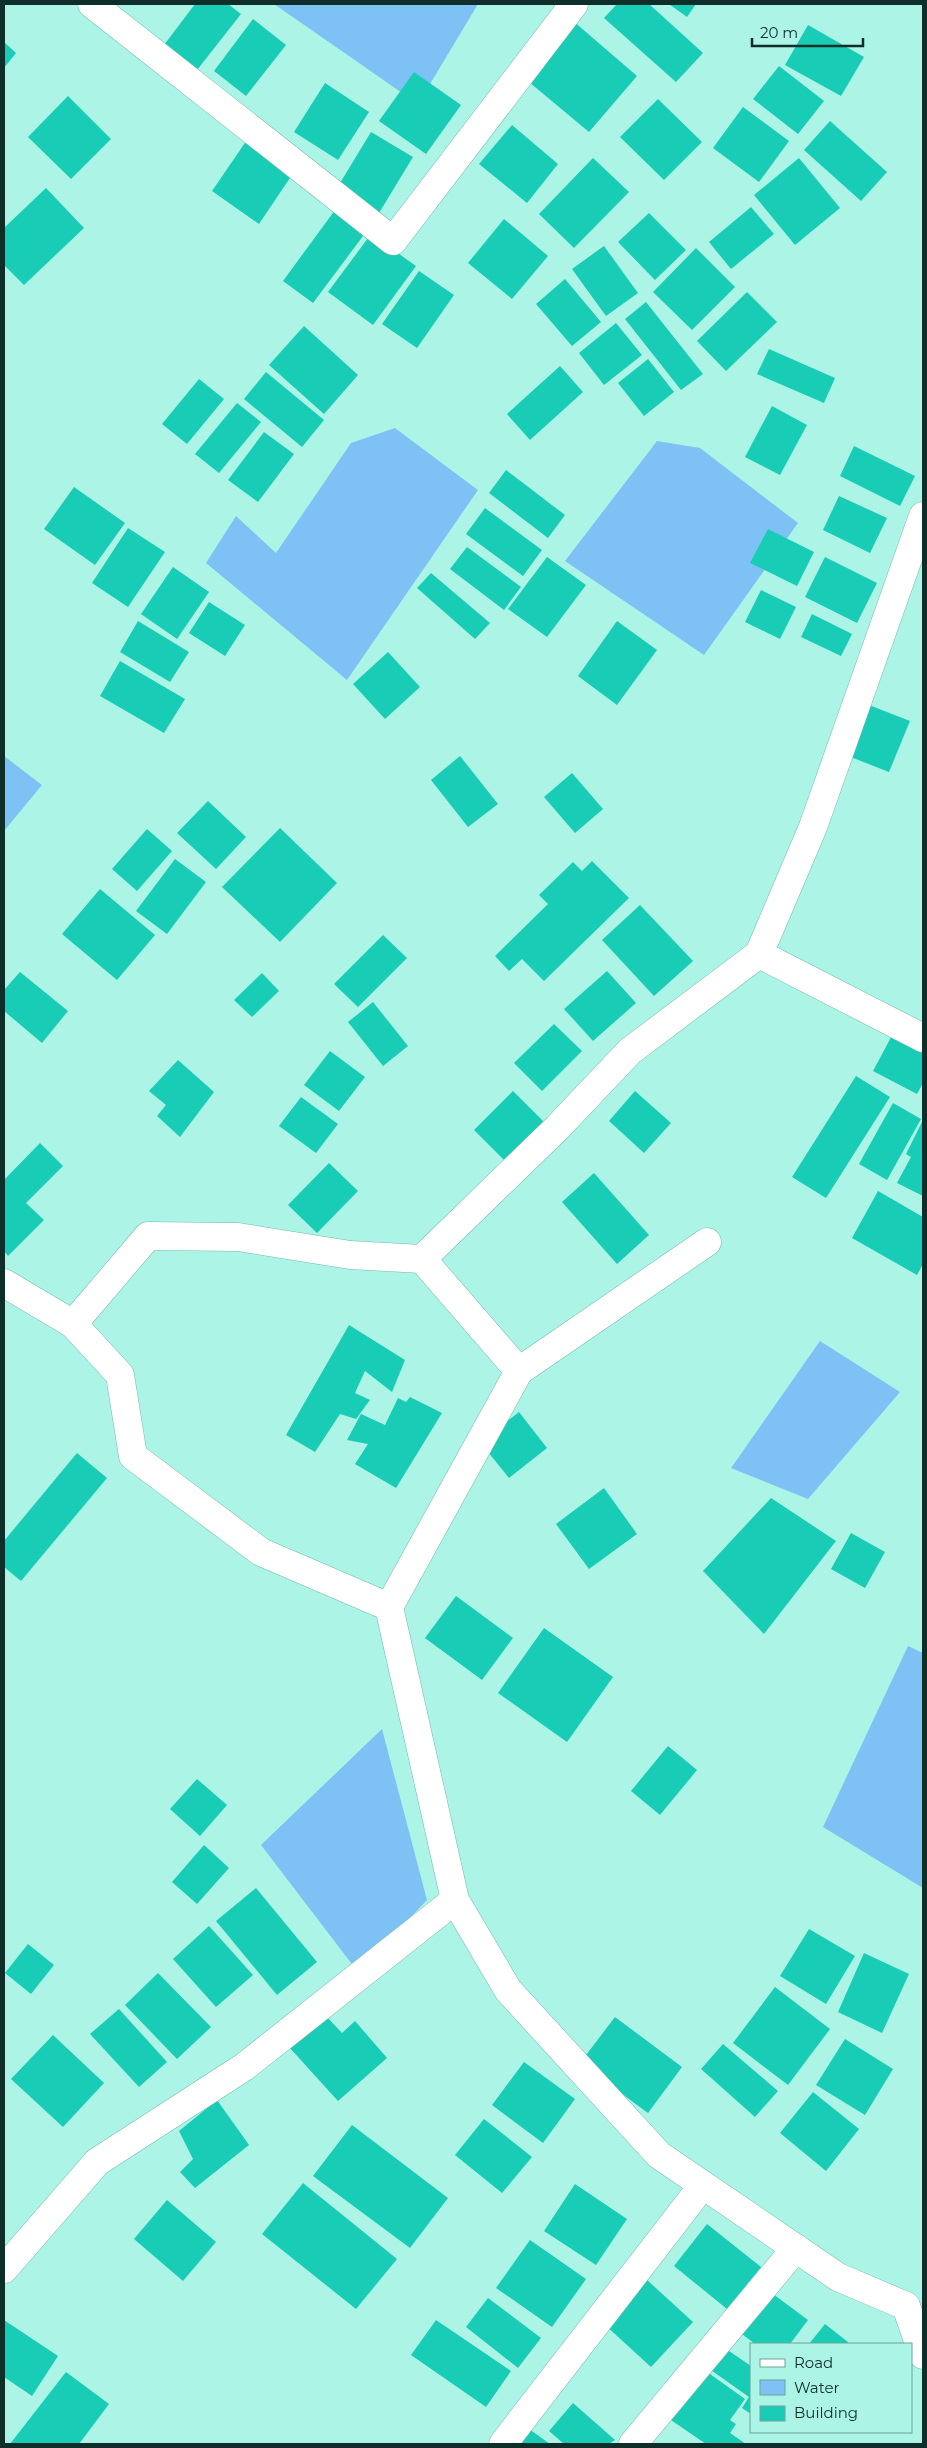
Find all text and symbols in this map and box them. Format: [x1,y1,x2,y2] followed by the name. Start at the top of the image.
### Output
[752,15,863,47] scale bar
[760,23,798,42] text: 20 m
[750,2343,912,2433] legend
[794,2353,833,2372] text: Road
[794,2378,840,2397] text: Water
[794,2403,858,2422] text: Building

